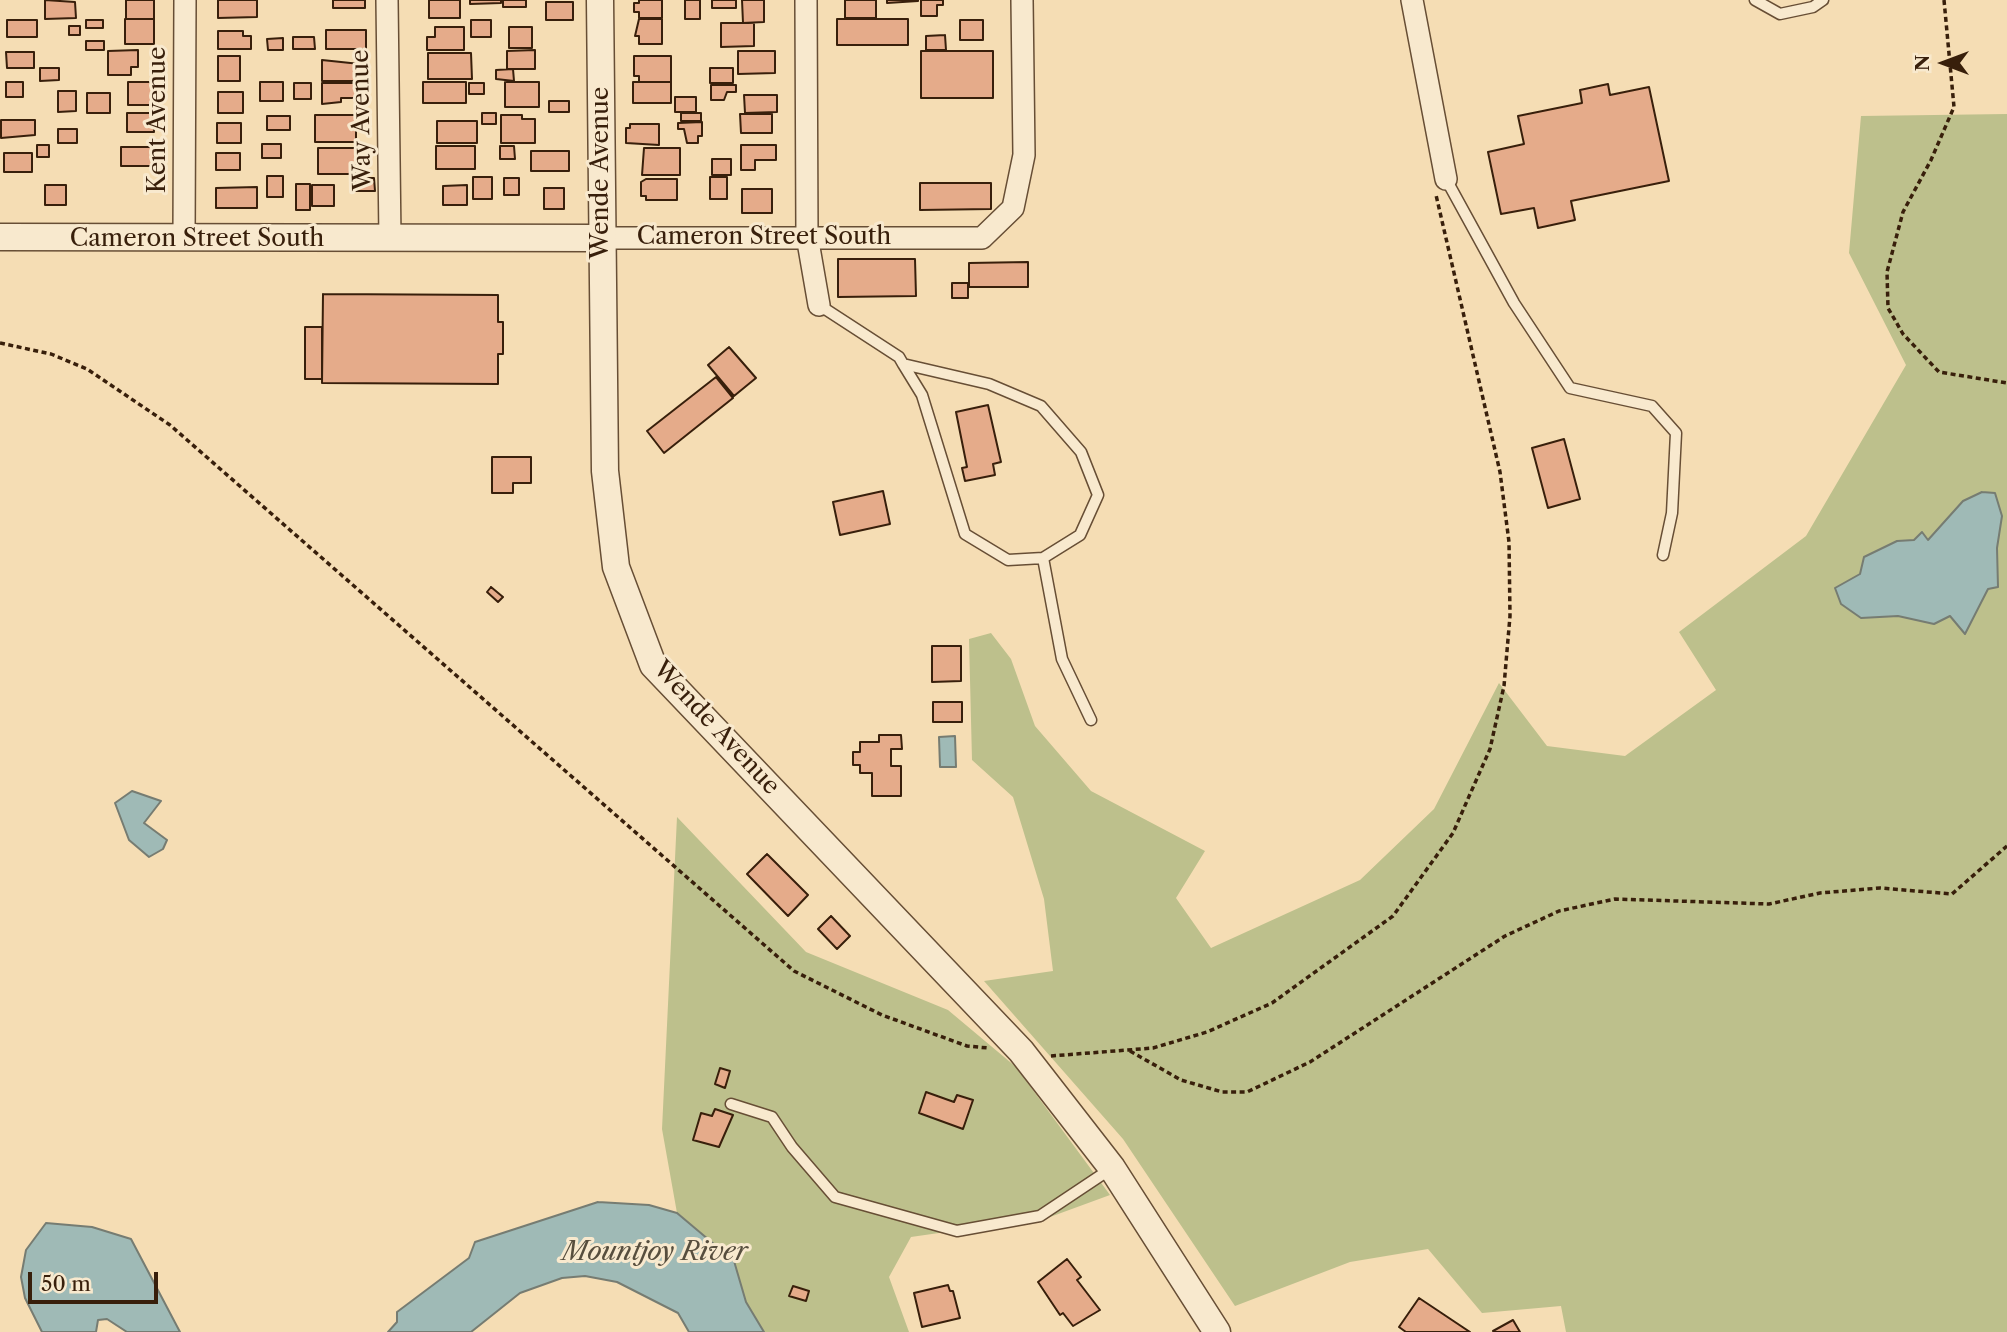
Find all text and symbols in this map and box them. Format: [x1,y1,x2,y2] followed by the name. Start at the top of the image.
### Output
[1909,28,1979,98] north arrow
[144,47,172,193] street label: Kent Avenue
[346,49,378,191] street label: Way Avenue
[1911,55,1934,71] text: N
[587,87,615,259] street label: Wende Avenue
[637,223,891,251] street label: Cameron Street South
[70,225,324,253] street label: Cameron Street South
[647,655,785,801] street label: Wende Avenue
[562,1236,748,1268] water label: Mountjoy River
[32,1258,161,1302] scale bar
[41,1271,91,1296] text: 50 m

